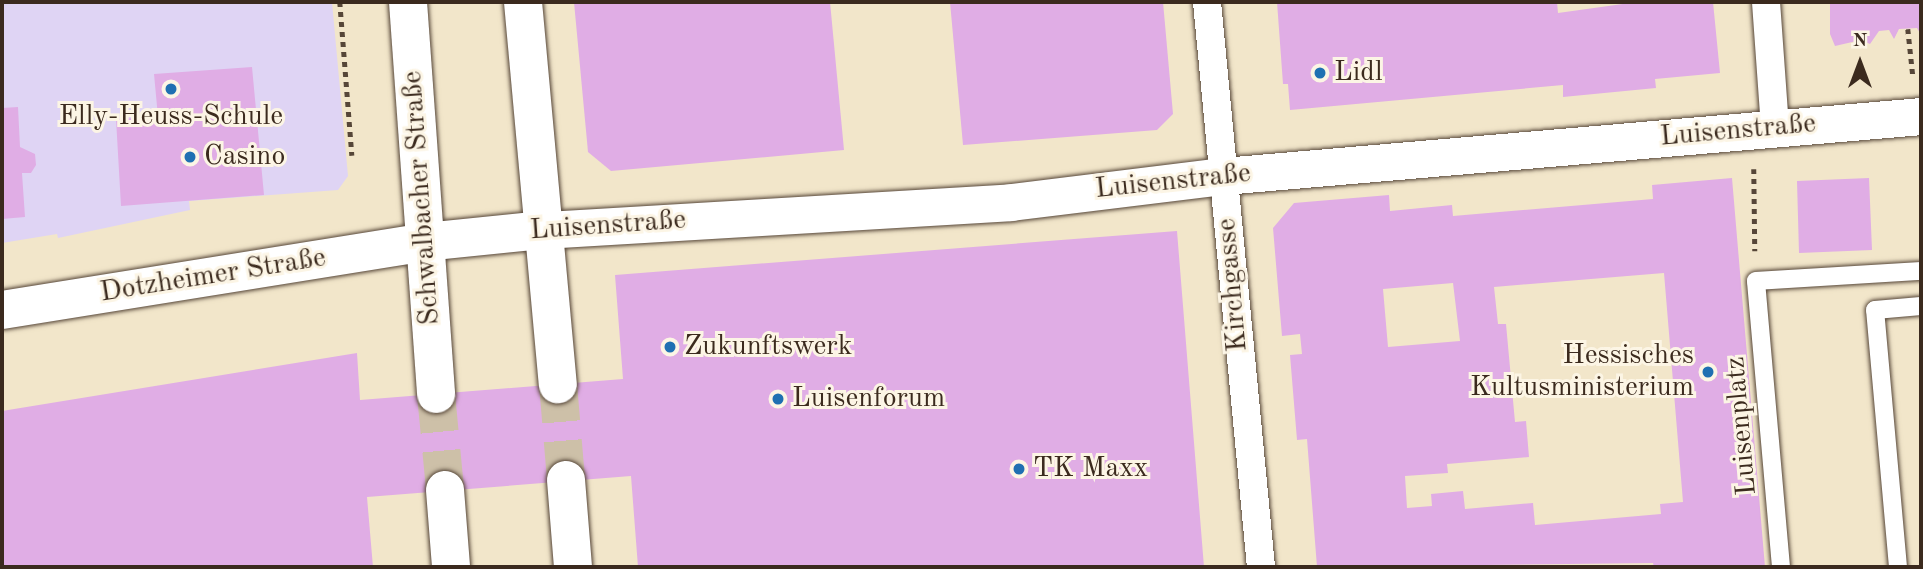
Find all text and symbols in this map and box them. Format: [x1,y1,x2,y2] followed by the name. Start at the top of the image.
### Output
[1825,28,1895,98] north arrow
[1853,32,1867,51] text: N
[1334,56,1382,90] place label: Lidl
[1312,65,1328,81] marker: Lidl
[396,70,448,326] street label: Schwalbacher Straße
[163,81,179,97] marker: Elly-Heuss-Schule
[59,100,283,134] place label: Elly-Heuss-Schule
[1659,107,1817,155] street label: Luisenstraße
[204,140,285,174] place label: Casino
[182,149,198,165] marker: Casino
[1094,157,1252,207] street label: Luisenstraße
[529,204,687,248] street label: Luisenstraße
[1210,217,1256,353] street label: Kirchgasse
[98,242,328,310] street label: Dotzheimer Straße
[684,330,852,364] place label: Zukunftswerk
[662,339,678,355] marker: Zukunftswerk
[1470,339,1694,405] place label: Hessisches Kultusministerium
[1719,355,1765,497] street label: Luisenplatz
[1700,364,1716,380] marker: Hessisches Kultusministerium
[792,382,945,416] place label: Luisenforum
[770,391,786,407] marker: Luisenforum
[1033,452,1148,486] place label: TK Maxx
[1011,461,1027,477] marker: TK Maxx

